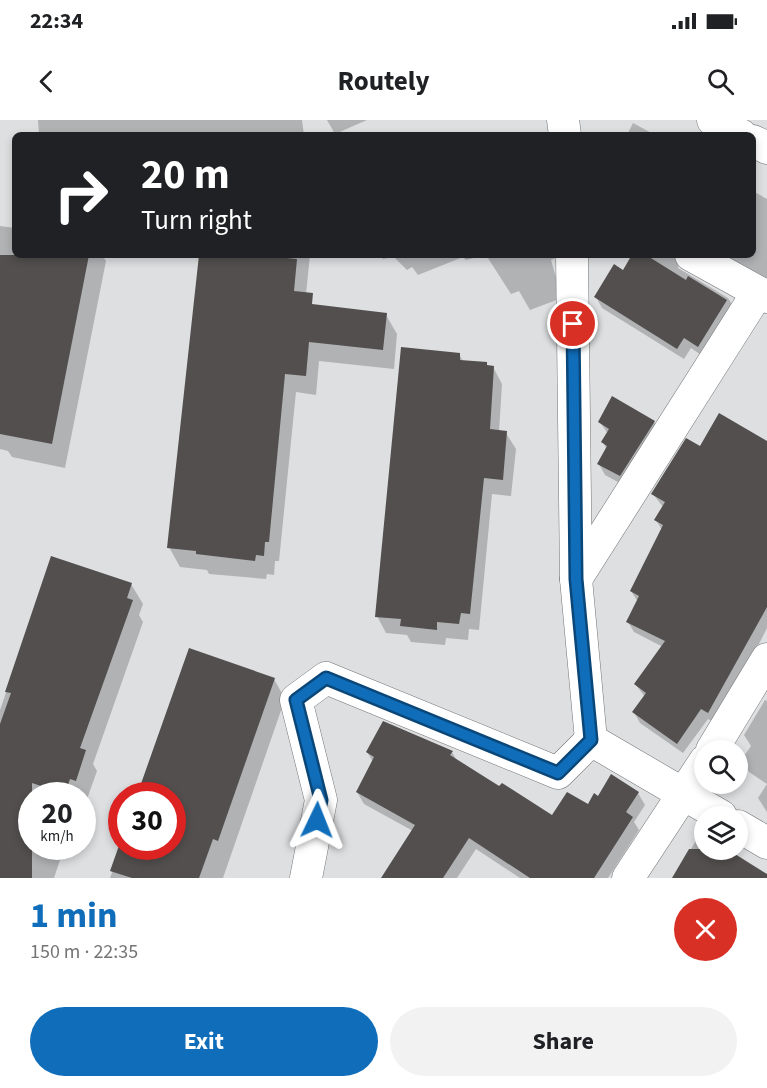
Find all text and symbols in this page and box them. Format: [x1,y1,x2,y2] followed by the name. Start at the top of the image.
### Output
[30,5,83,37] text: 22:34
[337,62,430,101] text: Routely
[30,65,63,98] icon: back
[704,65,737,98] icon: search
[141,145,230,205] text: 20 m
[42,156,120,234] icon: right
[141,201,252,240] text: Turn right
[547,298,598,349] pin
[556,307,589,340] icon: arrive
[694,740,748,860] map controls
[694,740,748,794] button: search
[108,782,186,860] speed limit sign: 30
[285,788,349,852] position arrow
[41,792,73,835] text: 20
[694,806,748,860] button: layers
[40,826,74,847] text: km/h
[30,890,118,941] text: 1 min
[674,898,737,961] button: close
[30,938,138,966] text: 150 m · 22:35
[30,1007,378,1076] button: Exit
[390,1007,737,1076] button: Share

